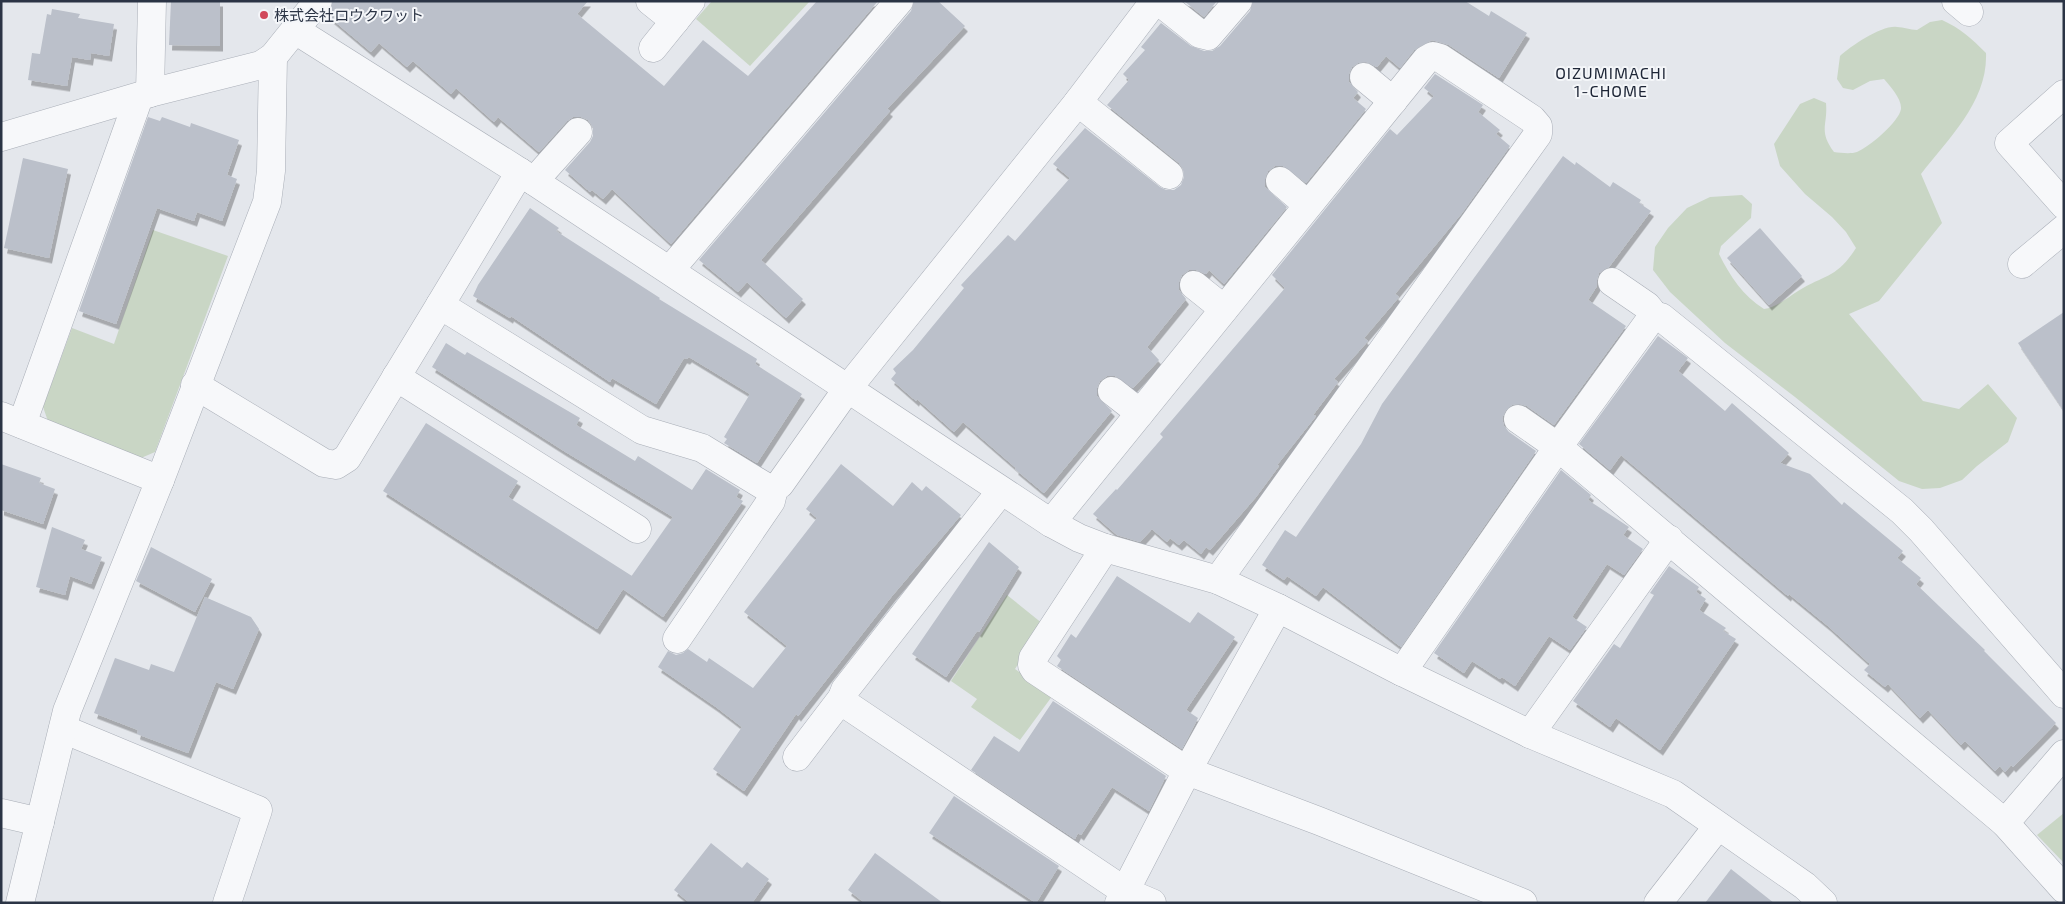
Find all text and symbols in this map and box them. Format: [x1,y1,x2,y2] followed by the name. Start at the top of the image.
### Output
[274,6,424,24] place label: 株式会社ロウクワット
[258,9,270,21] marker: 株式会社ロウクワット
[1555,63,1667,100] district label: OIZUMIMACHI 1-CHOME

